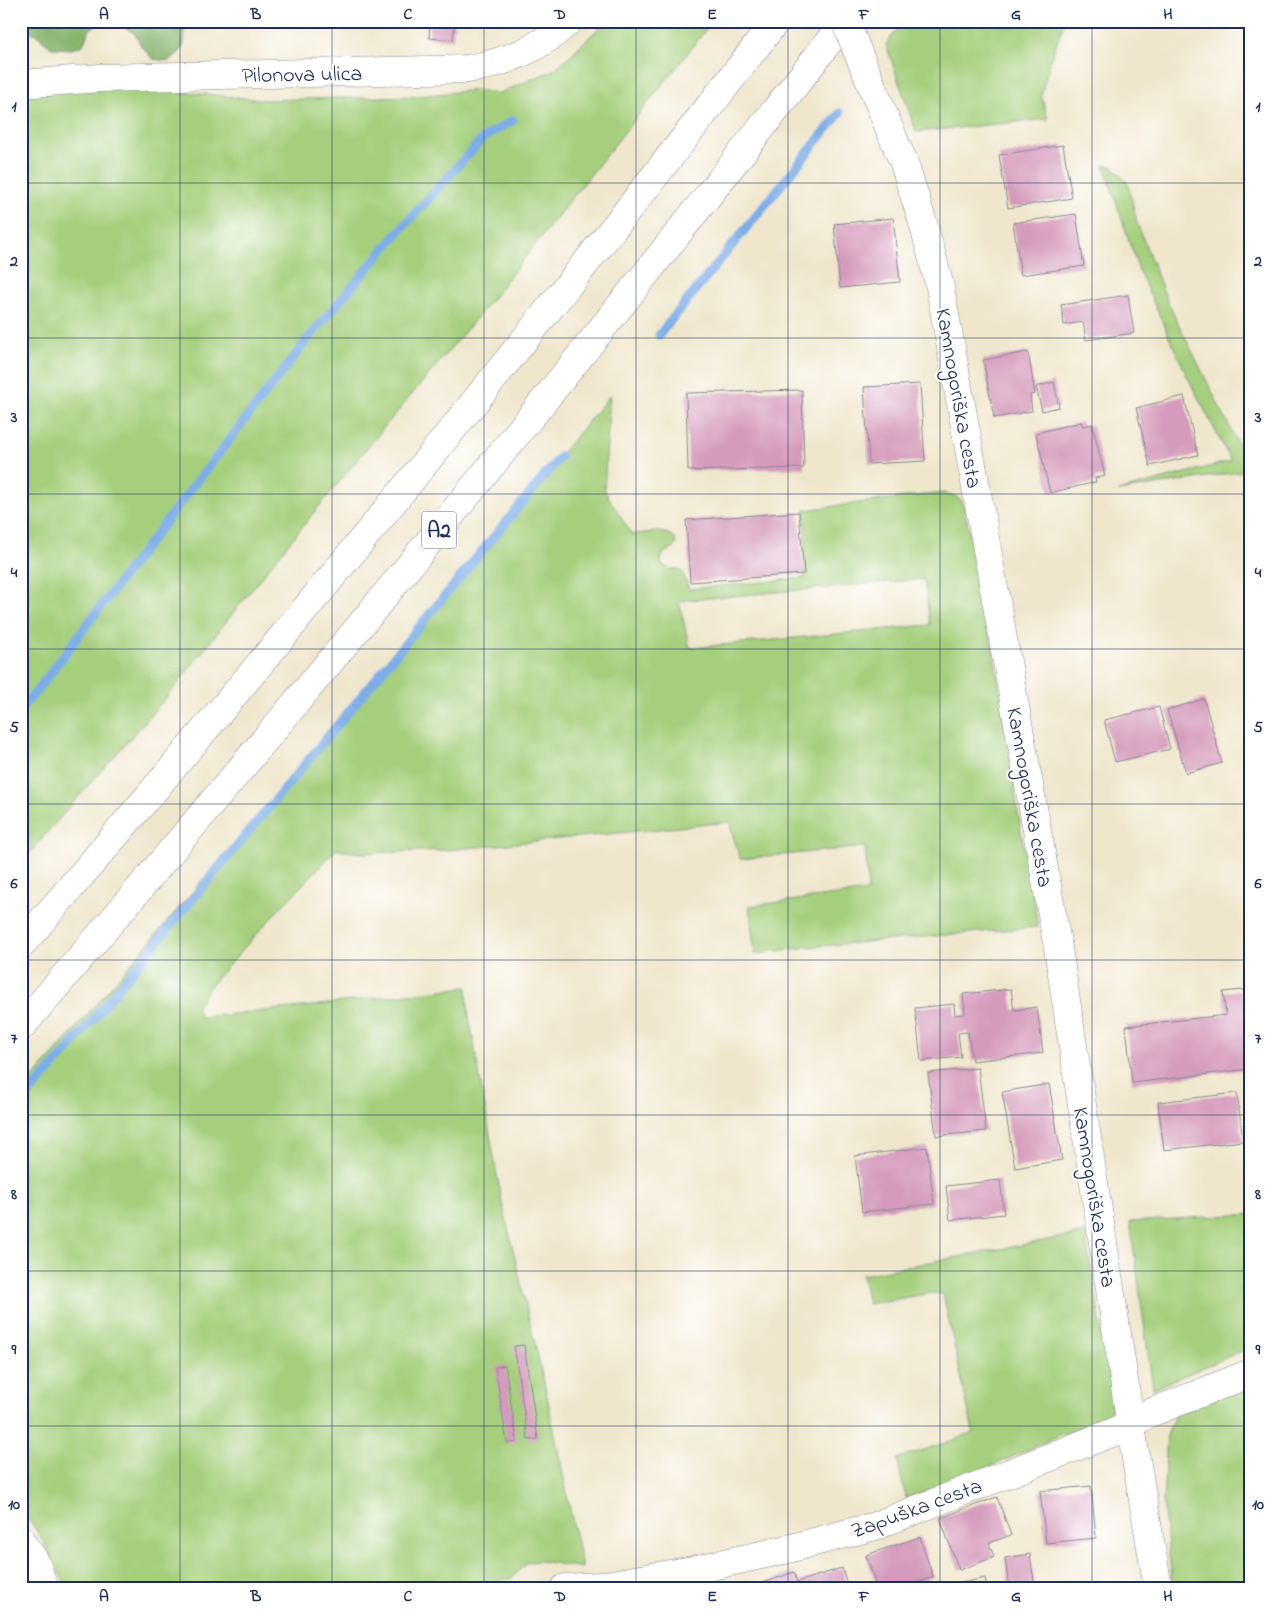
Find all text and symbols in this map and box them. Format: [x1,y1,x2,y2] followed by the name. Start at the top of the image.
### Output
[99,3,109,27] text: A
[250,3,262,27] text: B
[404,3,413,27] text: C
[553,3,566,27] text: D
[707,3,717,27] text: E
[858,3,870,27] text: F
[1011,3,1021,27] text: G
[1163,3,1173,27] text: H
[242,59,363,93] street label: Pilonova ulica
[11,95,17,119] text: 1
[1255,95,1261,119] text: 1
[9,250,18,274] text: 2
[1253,250,1262,274] text: 2
[924,306,989,491] street label: Kamnogoriška cesta
[10,406,18,430] text: 3
[1254,406,1262,430] text: 3
[422,512,456,548] road number: A2
[10,561,18,585] text: 4
[1254,561,1262,585] text: 4
[995,705,1060,890] street label: Kamnogoriška cesta
[9,716,19,740] text: 5
[1253,716,1263,740] text: 5
[9,872,18,896] text: 6
[1253,872,1262,896] text: 6
[11,1027,18,1051] text: 7
[1255,1027,1262,1051] text: 7
[1062,1105,1123,1290] street label: Kamnogoriška cesta
[10,1183,17,1207] text: 8
[1254,1183,1261,1207] text: 8
[11,1338,17,1362] text: 9
[1255,1338,1261,1362] text: 9
[847,1471,987,1548] street label: Zapuška cesta
[8,1493,20,1517] text: 10
[1252,1493,1264,1517] text: 10
[99,1585,109,1609] text: A
[250,1585,262,1609] text: B
[404,1585,413,1609] text: C
[553,1585,566,1609] text: D
[707,1585,717,1609] text: E
[858,1585,870,1609] text: F
[1011,1585,1021,1609] text: G
[1163,1585,1173,1609] text: H

